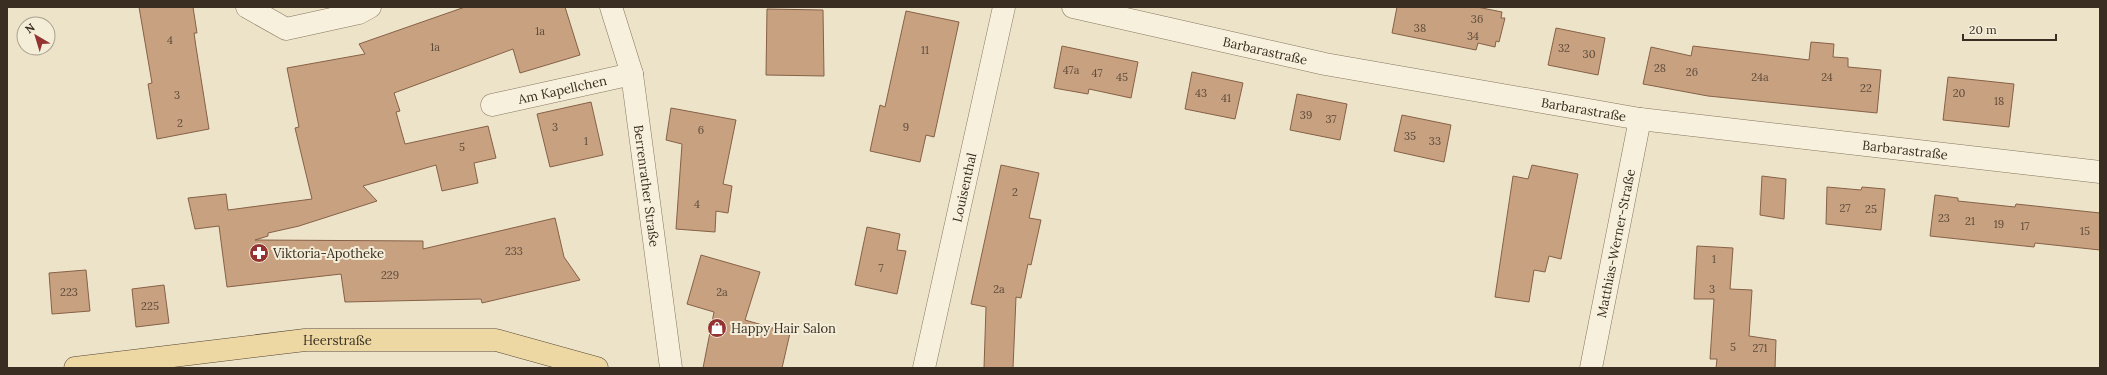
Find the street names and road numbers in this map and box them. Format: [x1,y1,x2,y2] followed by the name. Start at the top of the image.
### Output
[1221,33,1309,68] street label: Barbarastraße
[515,71,608,108] street label: Am Kapellchen
[1540,93,1628,125] street label: Barbarastraße
[630,124,663,248] street label: Berrenrather Straße
[1861,136,1949,163] street label: Barbarastraße
[948,151,980,224] street label: Louisenthal
[1593,168,1638,319] street label: Matthias-Werner-Straße
[303,332,372,349] street label: Heerstraße

